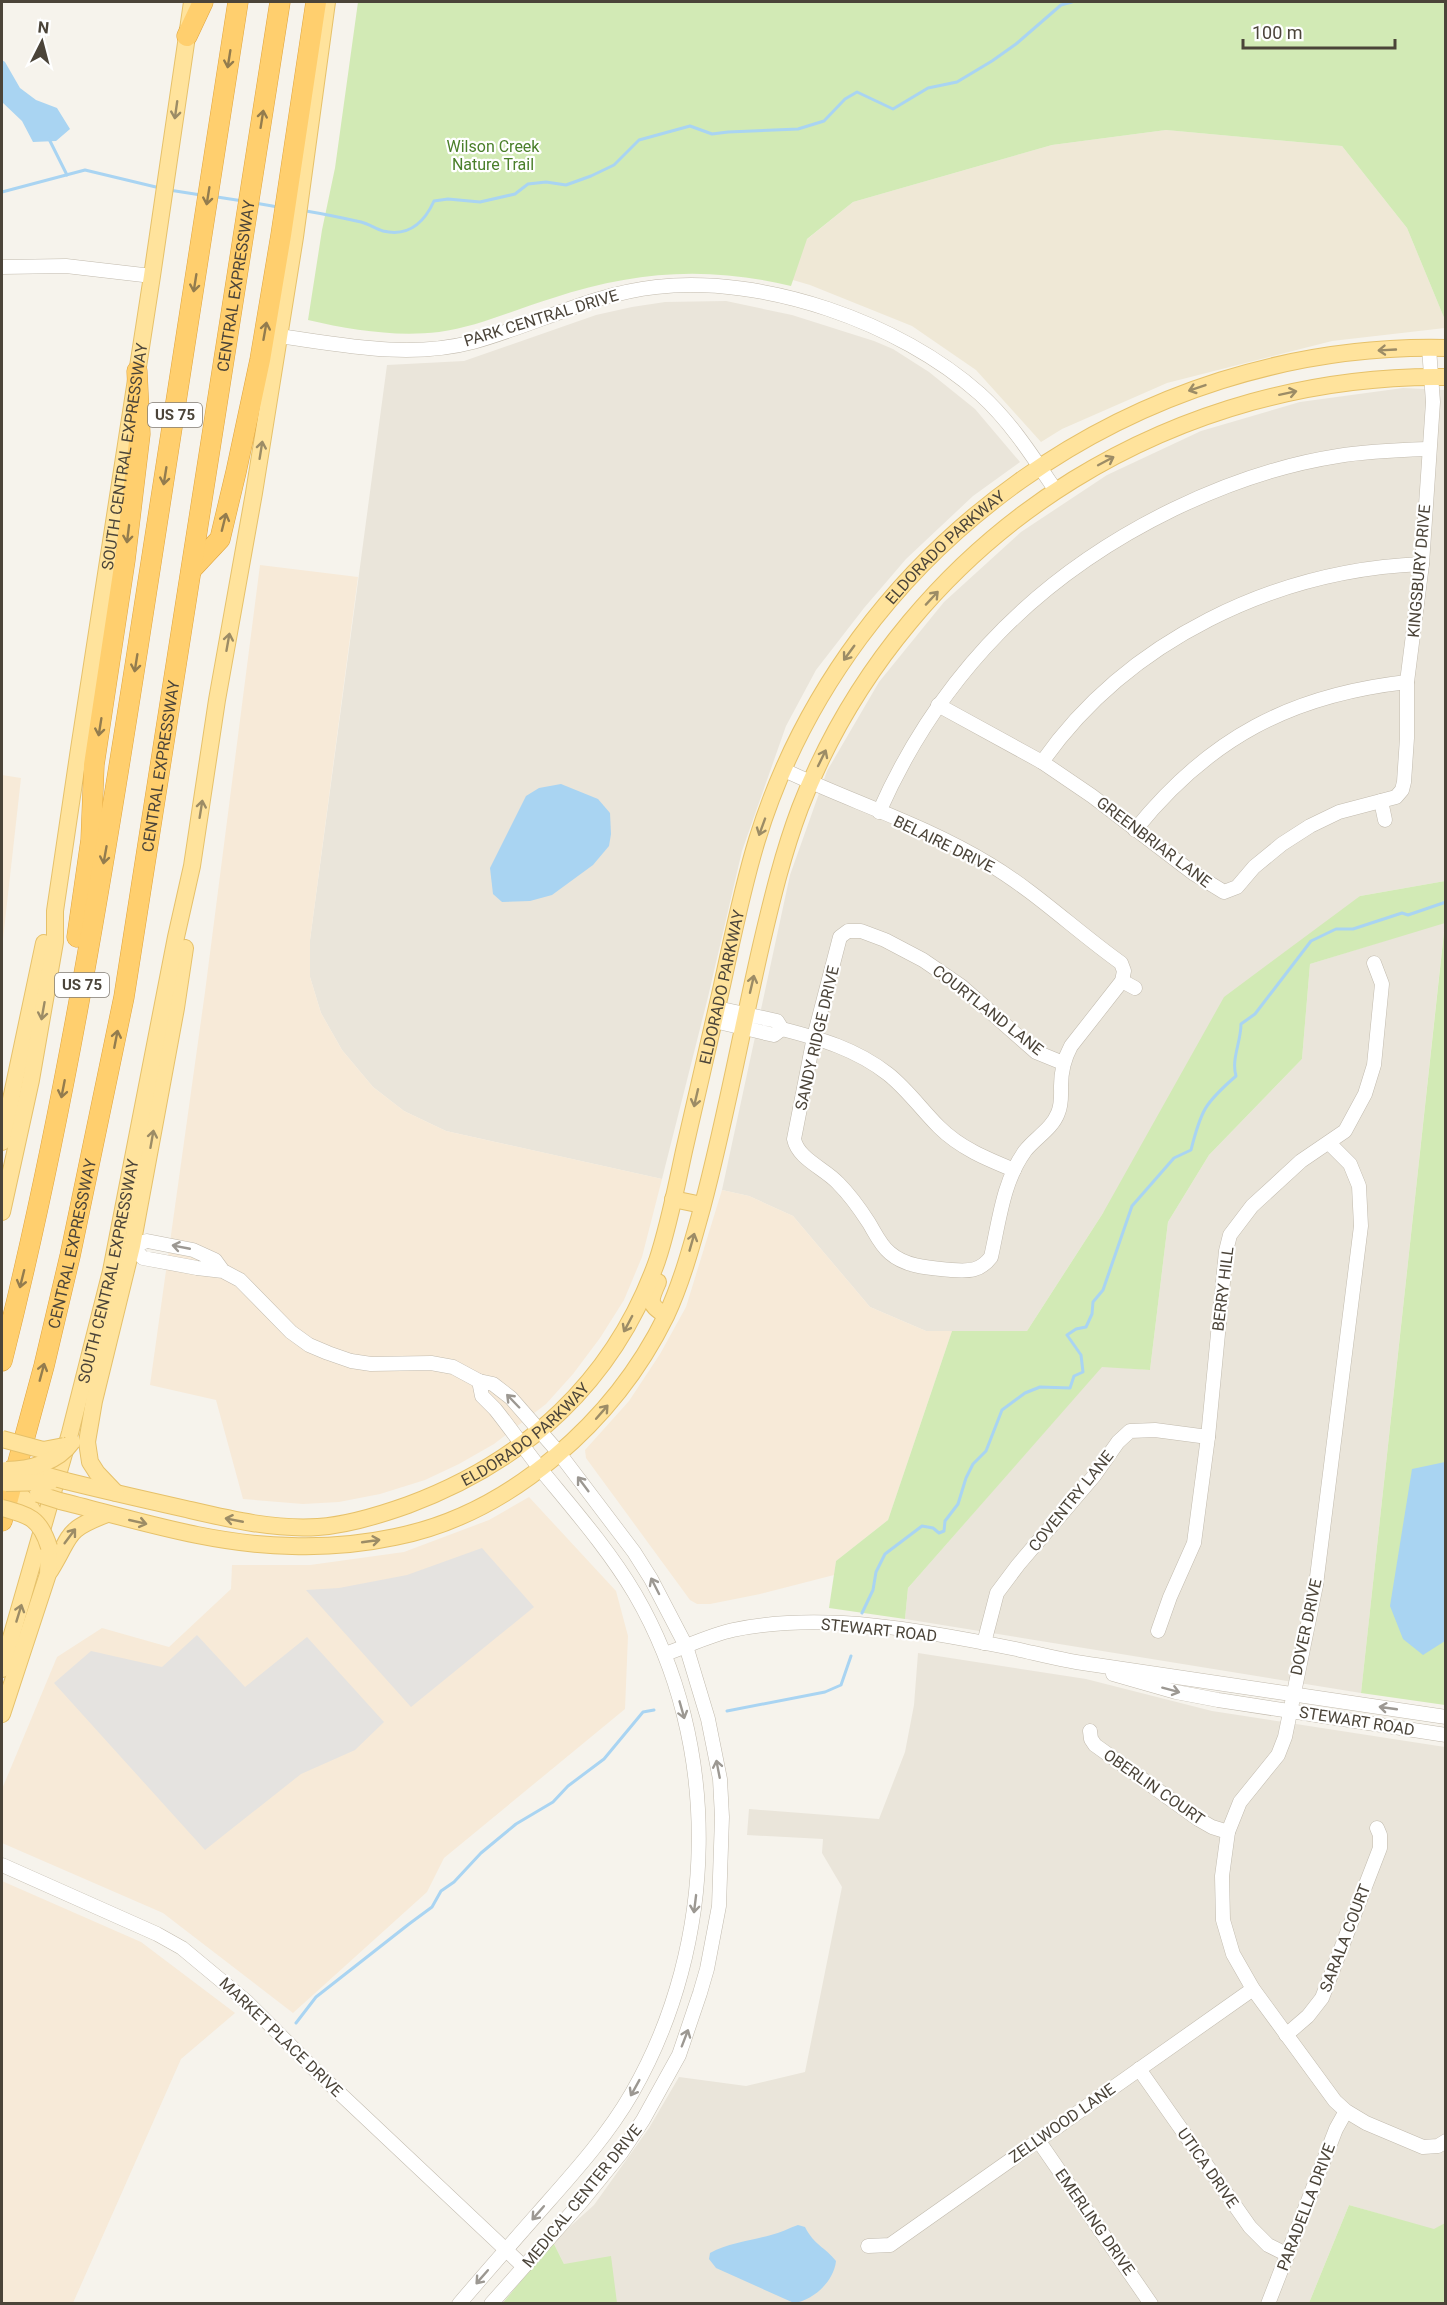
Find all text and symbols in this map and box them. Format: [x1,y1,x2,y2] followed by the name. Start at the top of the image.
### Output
[12,12,72,72] north arrow
[1243,12,1394,50] scale bar
[37,18,50,38] text: N
[1252,22,1303,43] text: 100 m
[223,49,234,69] one-way arrow
[171,100,182,120] one-way arrow
[257,109,268,129] one-way arrow
[447,137,540,174] park label: Wilson Creek Nature Trail
[202,186,213,206] one-way arrow
[213,198,258,373] street label: CENTRAL EXPRESSWAY
[189,273,200,292] one-way arrow
[462,285,620,351] street label: PARK CENTRAL DRIVE
[259,322,270,341] one-way arrow
[97,341,151,571] street label: SOUTH CENTRAL EXPRESSWAY
[1378,344,1398,355] one-way arrow
[1187,383,1206,394] one-way arrow
[1278,387,1297,398] one-way arrow
[148,403,202,427] road number: US 75
[255,441,266,460] one-way arrow
[1097,455,1114,467] one-way arrow
[159,465,170,485] one-way arrow
[881,486,1009,608] street label: ELDORADO PARKWAY
[1404,504,1434,638] street label: KINGSBURY DRIVE
[219,513,231,532] one-way arrow
[123,524,134,544] one-way arrow
[924,591,939,606] one-way arrow
[222,633,233,653] one-way arrow
[843,645,855,661] one-way arrow
[130,653,141,672] one-way arrow
[137,678,183,853] street label: CENTRAL EXPRESSWAY
[94,717,105,736] one-way arrow
[816,750,828,768] one-way arrow
[1093,793,1215,891] street label: GREENBRIAR LANE
[195,799,206,819] one-way arrow
[891,811,997,877] street label: BELAIRE DRIVE
[755,817,766,836] one-way arrow
[99,845,110,865] one-way arrow
[695,908,748,1066] street label: ELDORADO PARKWAY
[929,961,1047,1059] street label: COURTLAND LANE
[791,964,843,1112] street label: SANDY RIDGE DRIVE
[55,973,109,997] road number: US 75
[747,975,758,994] one-way arrow
[37,1000,48,1020] one-way arrow
[111,1029,122,1049] one-way arrow
[57,1079,68,1098] one-way arrow
[690,1088,701,1108] one-way arrow
[146,1130,157,1149] one-way arrow
[44,1157,100,1331] street label: CENTRAL EXPRESSWAY
[73,1157,142,1385] street label: SOUTH CENTRAL EXPRESSWAY
[687,1233,698,1252] one-way arrow
[172,1242,192,1253] one-way arrow
[1208,1245,1238,1332] street label: BERRY HILL
[15,1270,27,1289] one-way arrow
[622,1315,634,1332] one-way arrow
[37,1363,48,1382] one-way arrow
[458,1378,593,1490] street label: ELDORADO PARKWAY
[505,1394,520,1409] one-way arrow
[594,1405,608,1421] one-way arrow
[1025,1447,1117,1555] street label: COVENTRY LANE
[577,1477,589,1493] one-way arrow
[225,1514,244,1525] one-way arrow
[128,1516,147,1528] one-way arrow
[63,1528,76,1544] one-way arrow
[361,1535,381,1546] one-way arrow
[1286,1577,1326,1677] street label: DOVER DRIVE
[649,1578,661,1595] one-way arrow
[14,1604,25,1623] one-way arrow
[820,1614,938,1646] street label: STEWART ROAD
[1161,1684,1180,1696] one-way arrow
[677,1700,688,1719] one-way arrow
[1298,1703,1416,1739] street label: STEWART ROAD
[1378,1703,1398,1714] one-way arrow
[1100,1745,1209,1829] street label: OBERLIN COURT
[712,1760,723,1780] one-way arrow
[1316,1881,1374,1995] street label: SARALA COURT
[689,1893,700,1913] one-way arrow
[216,1973,346,2101] street label: MARKET PLACE DRIVE
[681,2029,692,2048] one-way arrow
[629,2079,641,2096] one-way arrow
[1005,2079,1119,2167] street label: ZELLWOOD LANE
[518,2121,646,2271] street label: MEDICAL CENTER DRIVE
[1174,2124,1242,2212] street label: UTICA DRIVE
[1273,2141,1339,2273] street label: PARADELLA DRIVE
[1051,2165,1139,2279] street label: EMERLING DRIVE
[531,2206,545,2221] one-way arrow
[475,2269,489,2284] one-way arrow

